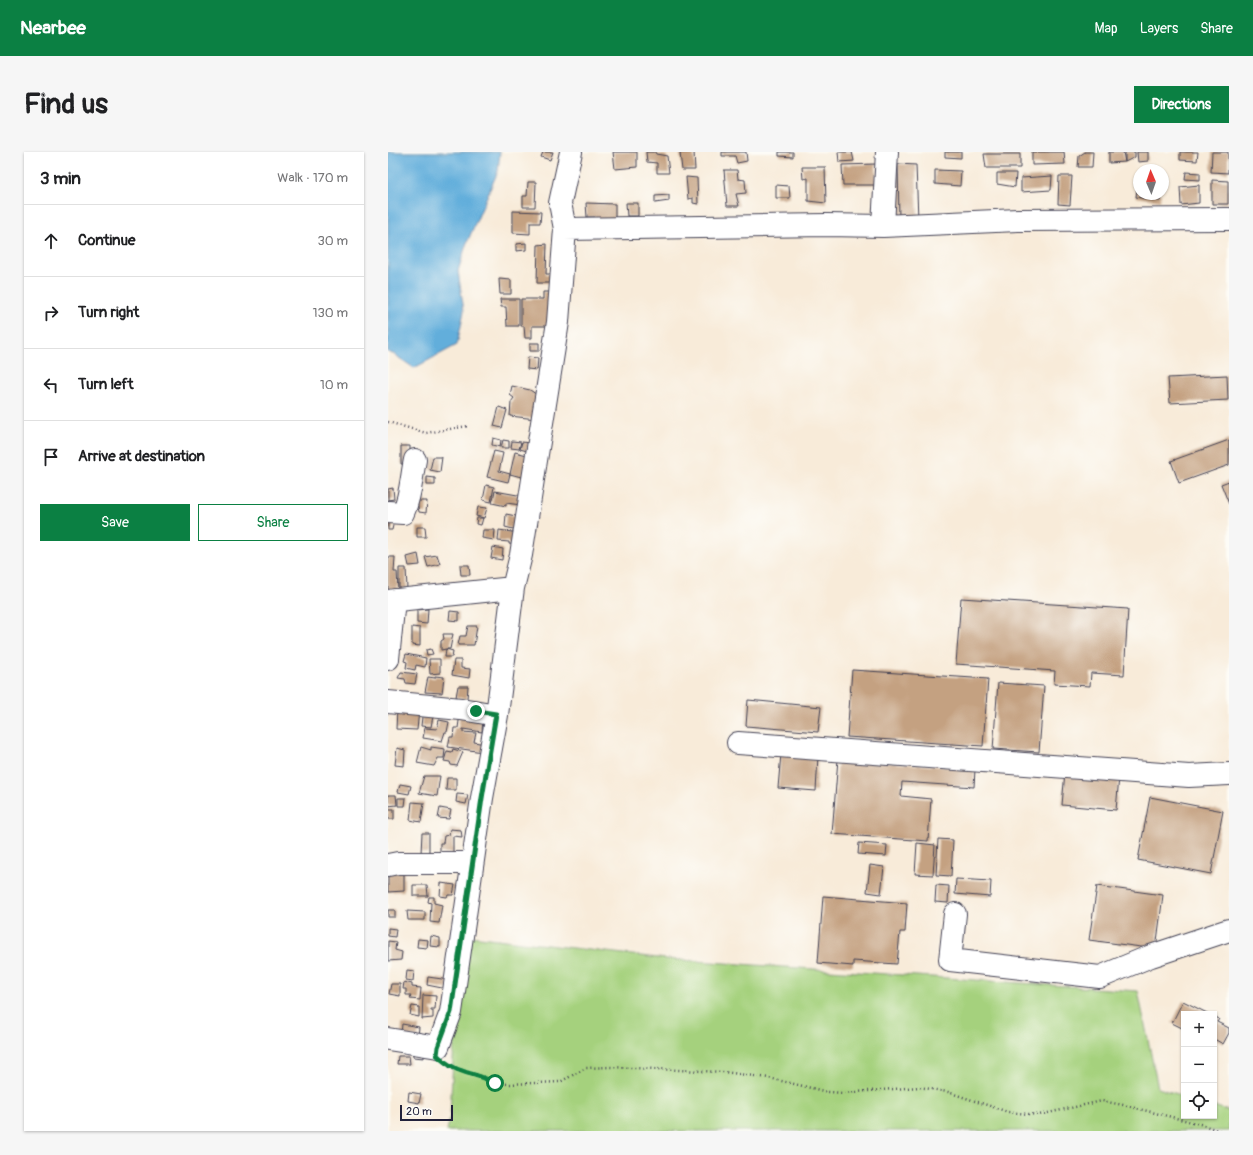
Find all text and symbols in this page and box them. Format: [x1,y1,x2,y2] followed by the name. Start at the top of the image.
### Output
[20,16,86,40] text: Nearbee
[1095,20,1118,37] text: Map
[1140,20,1178,37] text: Layers
[1200,20,1233,37] text: Share
[1134,86,1229,123] button: Directions
[24,87,108,122] text: Find us
[1133,164,1169,200] north arrow
[40,168,81,189] text: 3 min
[277,170,348,186] text: Walk · 170 m
[40,230,62,252] icon: ahead
[78,231,136,250] text: Continue
[318,233,348,249] text: 30 m
[40,302,62,324] icon: right
[78,303,139,322] text: Turn right
[312,305,348,321] text: 130 m
[40,374,62,396] icon: left
[78,375,134,394] text: Turn left
[320,377,348,393] text: 10 m
[40,446,62,468] icon: arrive
[78,447,205,466] text: Arrive at destination
[40,504,190,541] button: Save
[198,504,348,541] button: Share
[467,702,485,720] route end
[1181,1011,1217,1119] map controls
[1181,1011,1217,1047] button: +
[1181,1047,1217,1083] button: −
[486,1074,504,1092] route start
[1181,1083,1217,1119] button: locate
[400,1103,453,1122] scale bar
[406,1105,432,1118] text: 20 m

